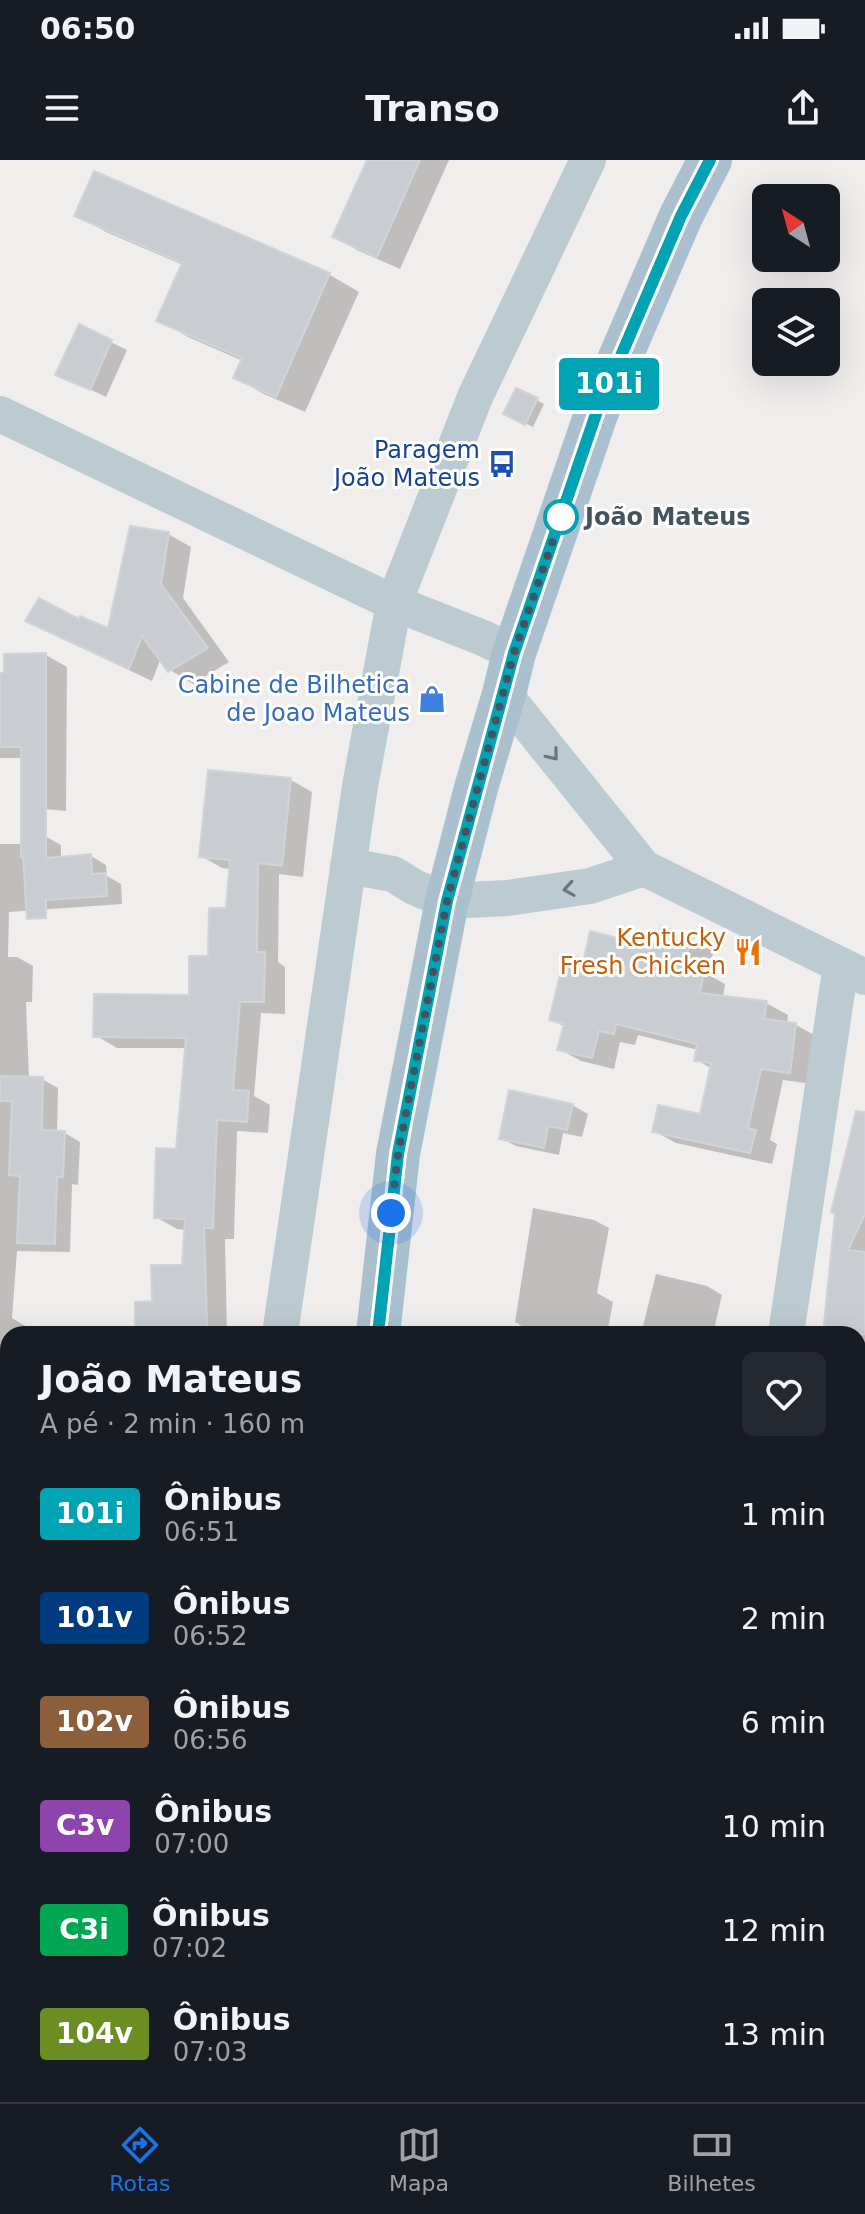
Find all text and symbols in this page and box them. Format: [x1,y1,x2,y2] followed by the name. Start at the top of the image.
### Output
[40,11,136,46] text: 06:50
[40,86,84,130] icon: menu
[781,86,825,130] icon: share
[365,88,500,129] text: Transo
[752,184,840,272] north arrow
[752,184,840,376] map controls
[752,288,840,376] button: layers
[553,358,665,410] line badge: 101i
[575,367,643,400] text: 101i
[332,436,480,492] place label: Paragem João Mateus
[487,449,517,479] bus stop icon: Paragem João Mateus
[544,500,578,534] marker: João Mateus
[583,503,751,531] place label: João Mateus
[178,671,410,727] place label: Cabine de Bilhetica de Joao Mateus
[417,684,447,714] shop icon: Cabine de Bilhetica de Joao Mateus
[543,746,558,760] one-way arrow
[562,880,576,897] one-way arrow
[560,924,726,980] place label: Kentucky Fresh Chicken
[733,937,763,967] restaurant icon: Kentucky Fresh Chicken
[371,1193,411,1233] your location
[742,1352,826,1436] button: heart
[40,1357,302,1401] text: João Mateus
[40,1409,305,1439] text: A pé · 2 min · 160 m
[164,1482,282,1517] text: Ônibus
[56,1497,124,1530] text: 101i
[741,1497,826,1532] text: 1 min
[164,1517,239,1547] text: 06:51
[173,1586,291,1621] text: Ônibus
[56,1601,133,1634] text: 101v
[741,1601,826,1636] text: 2 min
[173,1621,248,1651] text: 06:52
[173,1690,291,1725] text: Ônibus
[56,1705,133,1738] text: 102v
[741,1705,826,1740] text: 6 min
[173,1725,248,1755] text: 06:56
[154,1794,272,1829] text: Ônibus
[56,1809,114,1842] text: C3v
[722,1809,826,1844] text: 10 min
[154,1829,229,1859] text: 07:00
[152,1898,270,1933] text: Ônibus
[59,1913,109,1946] text: C3i
[722,1913,826,1948] text: 12 min
[152,1933,227,1963] text: 07:02
[173,2002,291,2037] text: Ônibus
[56,2017,133,2050] text: 104v
[722,2017,826,2052] text: 13 min
[173,2037,248,2067] text: 07:03
[109,2123,171,2196] tab: Rotas
[389,2123,449,2196] tab: Mapa
[667,2123,756,2196] tab: Bilhetes

